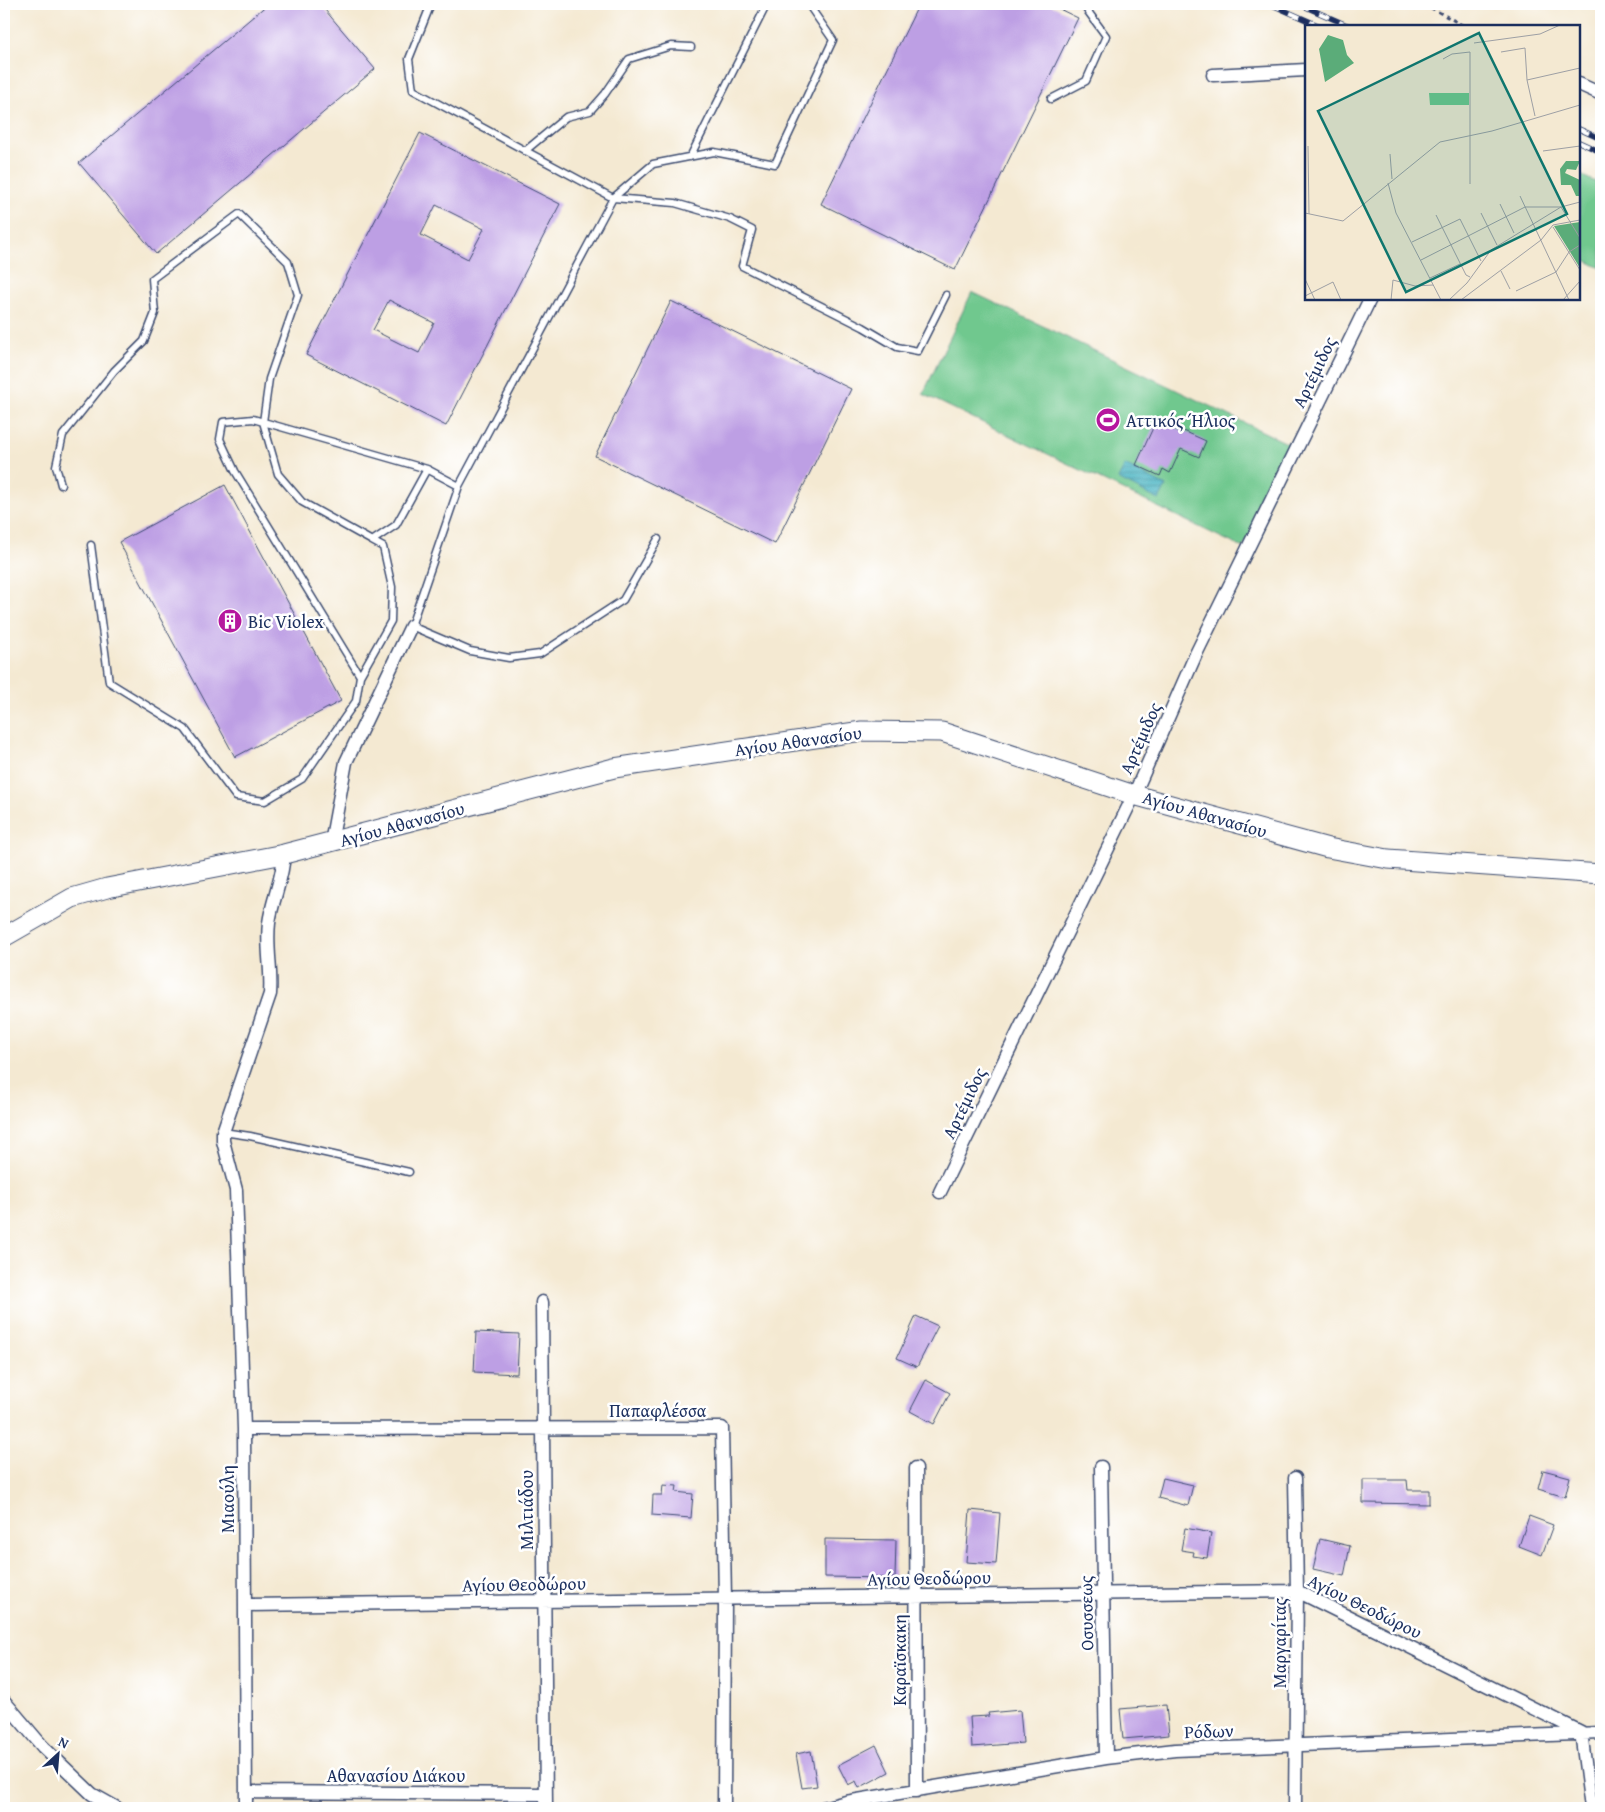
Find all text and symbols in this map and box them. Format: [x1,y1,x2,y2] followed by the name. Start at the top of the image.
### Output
[1305,25,1580,300] inset map
[1285,331,1343,412] street label: Αρτέμιδος
[1095,407,1121,433] sports icon: Αττικός Ήλιος
[1126,407,1236,434] place label: Αττικός Ήλιος
[217,608,243,634] building icon: Bic Violex
[248,608,324,635] place label: Bic Violex
[1112,697,1168,778] street label: Αρτέμιδος
[733,719,863,763] street label: Αγίου Αθανασίου
[1140,783,1270,845] street label: Αγίου Αθανασίου
[337,794,467,854] street label: Αγίου Αθανασίου
[935,1062,993,1143] street label: Αρτέμιδος
[609,1397,707,1424] street label: Παπαφλέσσα
[214,1465,241,1533] street label: Μιαούλη
[513,1470,540,1550] street label: Μιλτιάδου
[867,1563,991,1593] street label: Αγίου Θεοδώρου
[1303,1567,1427,1645] street label: Αγίου Θεοδώρου
[462,1569,586,1599] street label: Αγίου Θεοδώρου
[1072,1575,1100,1651] street label: Οσυσσεως
[1266,1597,1293,1688] street label: Μαργαρίτας
[886,1614,913,1706] street label: Καραϊσκακη
[1184,1717,1234,1745] street label: Ρόδων
[32,1730,82,1780] north arrow
[55,1731,73,1754] text: N
[327,1762,465,1789] street label: Αθανασίου Διάκου

